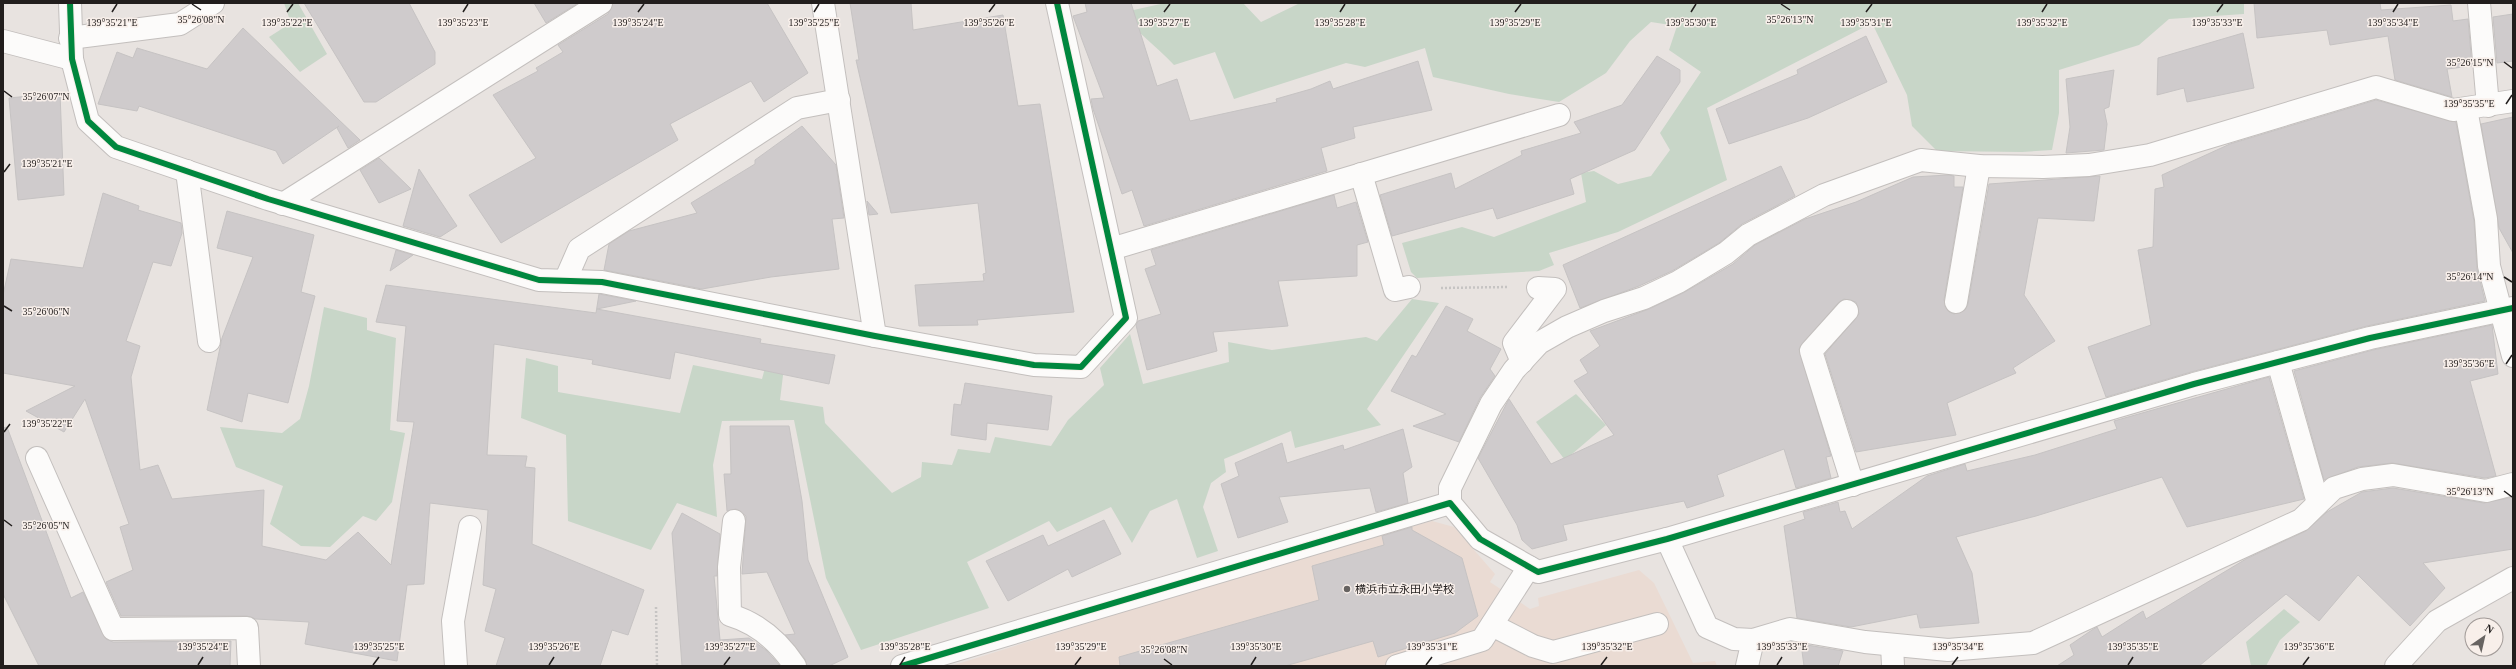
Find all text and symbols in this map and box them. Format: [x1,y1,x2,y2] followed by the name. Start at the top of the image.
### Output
[177,14,225,25] text: 35°26'08"N
[1766,14,1814,25] text: 35°26'13"N
[87,17,138,28] text: 139°35'21"E
[262,17,313,28] text: 139°35'22"E
[438,17,489,28] text: 139°35'23"E
[613,17,664,28] text: 139°35'24"E
[789,17,840,28] text: 139°35'25"E
[964,17,1015,28] text: 139°35'26"E
[1139,17,1190,28] text: 139°35'27"E
[1315,17,1366,28] text: 139°35'28"E
[1490,17,1541,28] text: 139°35'29"E
[1666,17,1717,28] text: 139°35'30"E
[1841,17,1892,28] text: 139°35'31"E
[2017,17,2068,28] text: 139°35'32"E
[2192,17,2243,28] text: 139°35'33"E
[2368,17,2419,28] text: 139°35'34"E
[2446,57,2494,68] text: 35°26'15"N
[22,91,70,102] text: 35°26'07"N
[2444,98,2495,109] text: 139°35'35"E
[22,158,73,169] text: 139°35'21"E
[2446,271,2494,282] text: 35°26'14"N
[22,306,70,317] text: 35°26'06"N
[2444,358,2495,369] text: 139°35'36"E
[22,418,73,429] text: 139°35'22"E
[2446,486,2494,497] text: 35°26'13"N
[22,520,70,531] text: 35°26'05"N
[1355,583,1454,595] place label: 横浜市立永田小学校
[1342,584,1352,594] marker: 横浜市立永田小学校
[2464,617,2504,657] north arrow
[2483,622,2496,636] text: N
[178,641,229,652] text: 139°35'24"E
[354,641,405,652] text: 139°35'25"E
[529,641,580,652] text: 139°35'26"E
[705,641,756,652] text: 139°35'27"E
[880,641,931,652] text: 139°35'28"E
[1056,641,1107,652] text: 139°35'29"E
[1231,641,1282,652] text: 139°35'30"E
[1407,641,1458,652] text: 139°35'31"E
[1582,641,1633,652] text: 139°35'32"E
[1757,641,1808,652] text: 139°35'33"E
[1933,641,1984,652] text: 139°35'34"E
[2108,641,2159,652] text: 139°35'35"E
[2284,641,2335,652] text: 139°35'36"E
[1140,644,1188,655] text: 35°26'08"N

